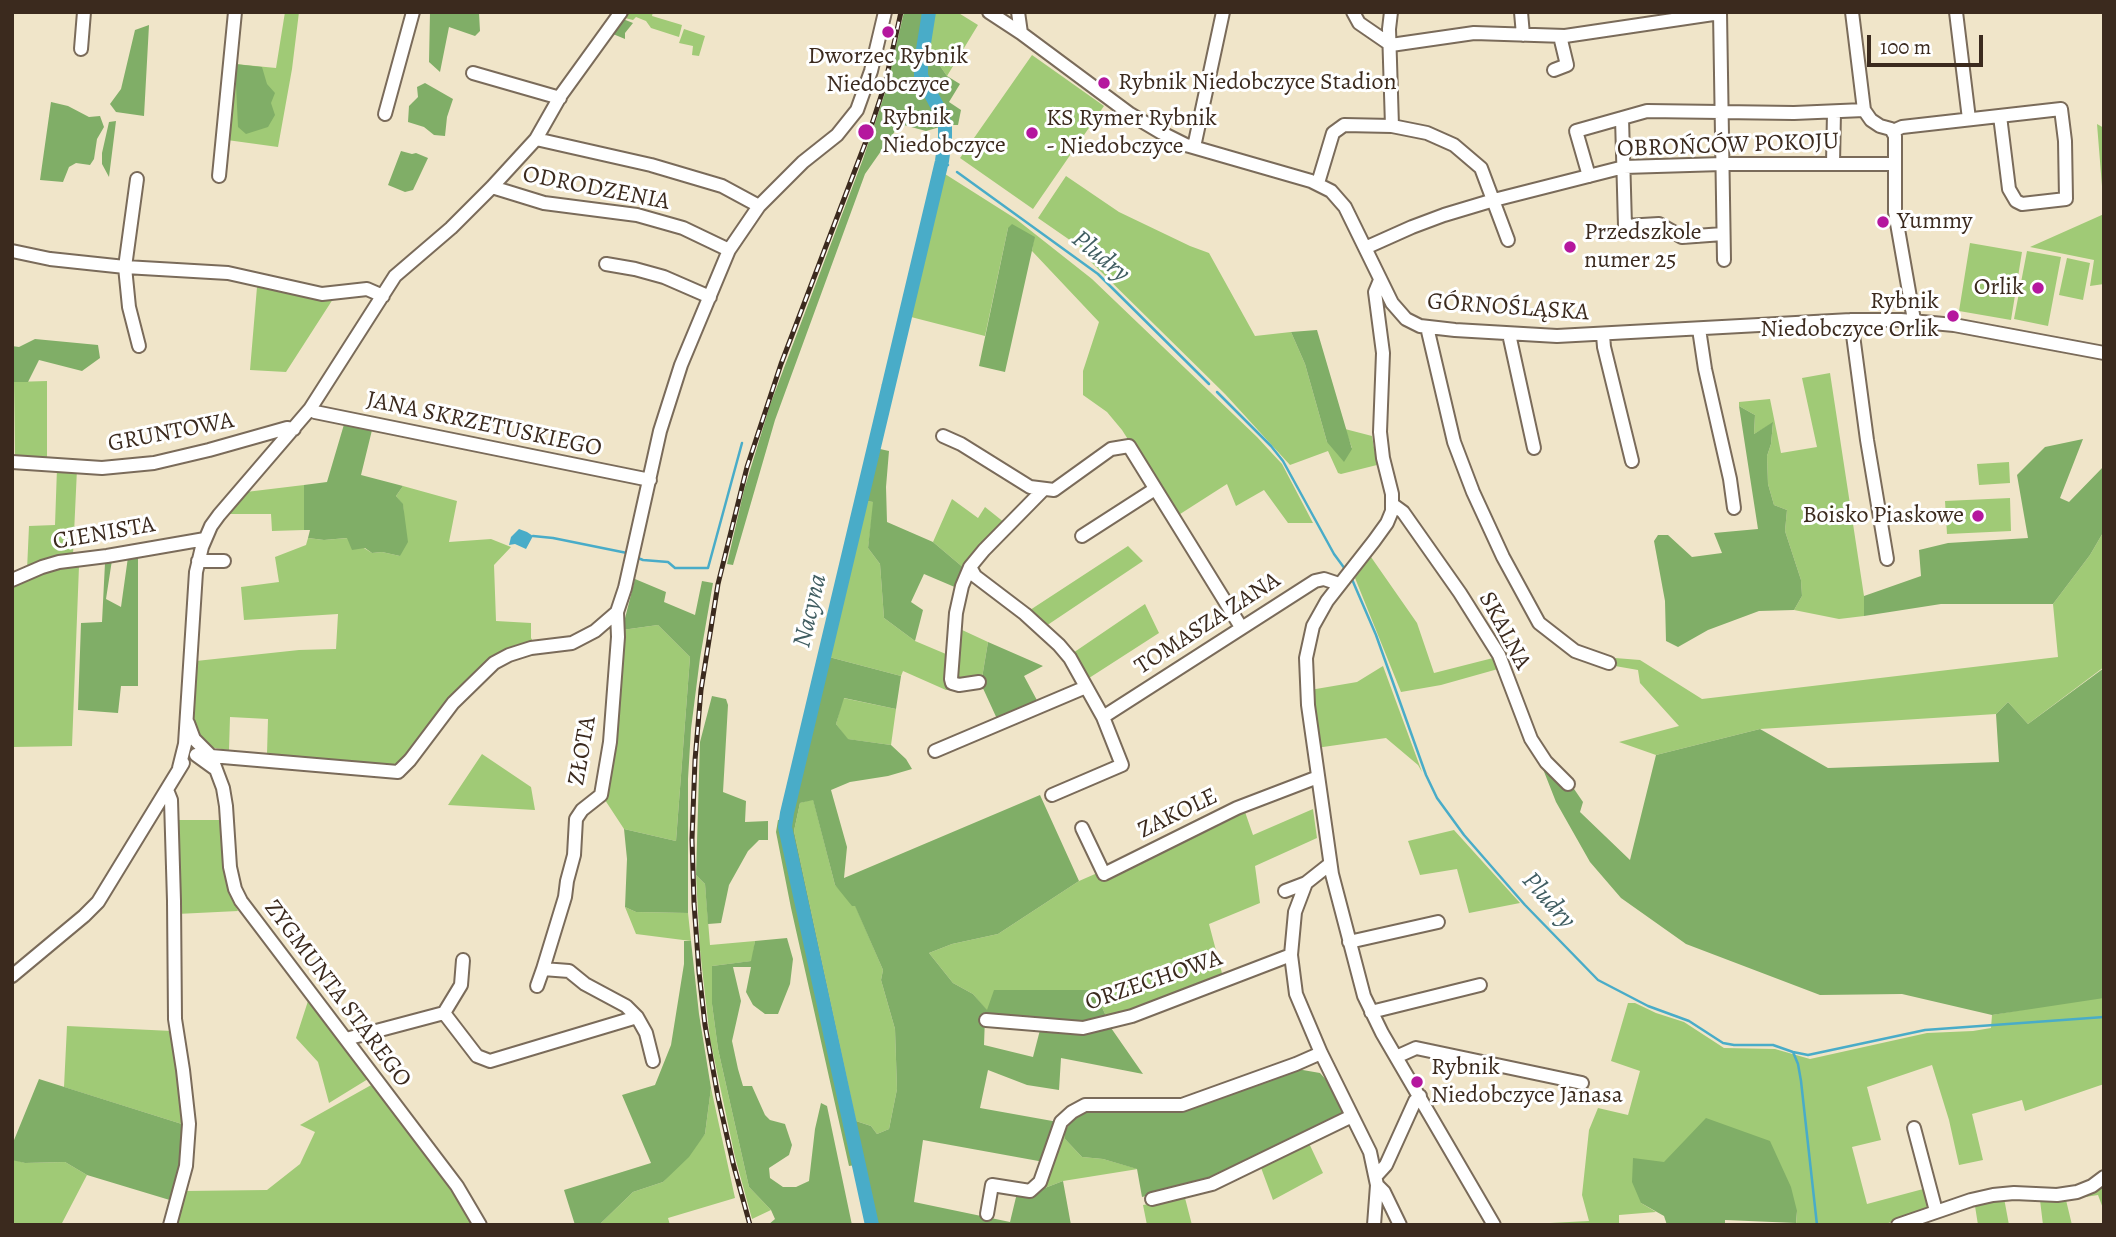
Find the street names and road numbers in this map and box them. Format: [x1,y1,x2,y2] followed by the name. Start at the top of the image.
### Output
[1616,128,1840,164] street label: OBROŃCÓW POKOJU
[520,161,672,217] street label: ODRODZENIA
[1426,288,1590,328] street label: GÓRNOŚLĄSKA
[364,386,604,464] street label: JANA SKRZETUSKIEGO
[106,407,236,459] street label: GRUNTOWA
[51,511,157,557] street label: CIENISTA
[1130,566,1286,682] street label: TOMASZA ZANA
[1472,587,1536,675] street label: SKALNA
[563,714,603,788] street label: ZŁOTA
[1134,782,1222,846] street label: ZAKOLE
[257,895,417,1093] street label: ZYGMUNTA STAREGO
[1082,944,1226,1018] street label: ORZECHOWA

